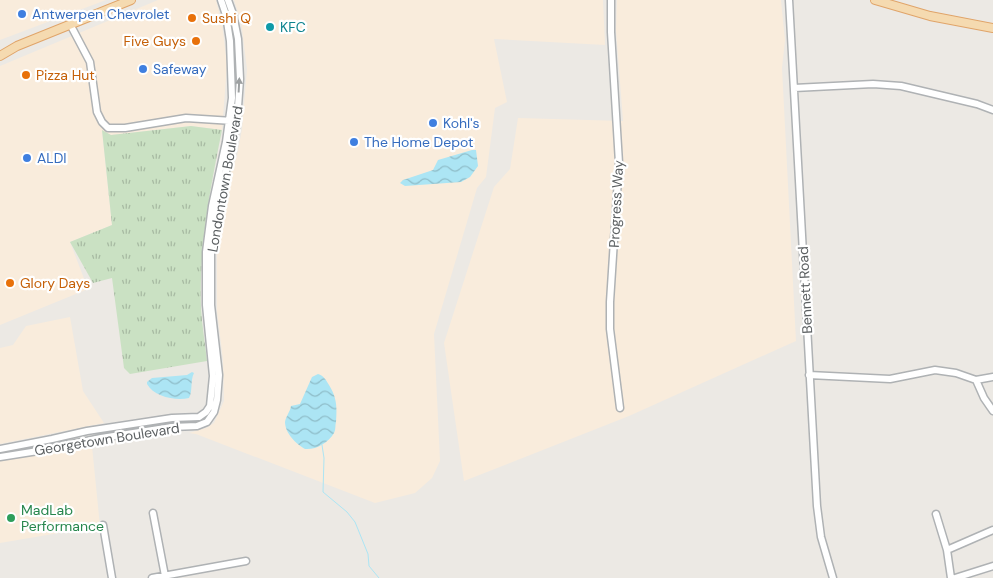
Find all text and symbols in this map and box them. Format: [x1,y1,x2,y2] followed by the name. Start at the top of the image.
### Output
[32,5,170,23] place label: Antwerpen Chevrolet
[16,8,28,20] marker: Antwerpen Chevrolet
[202,9,251,27] place label: Sushi Q
[186,12,198,24] marker: Sushi Q
[280,18,306,36] place label: KFC
[264,21,276,33] marker: KFC
[123,32,186,50] place label: Five Guys
[190,35,202,47] marker: Five Guys
[153,60,207,78] place label: Safeway
[137,63,149,75] marker: Safeway
[36,66,95,84] place label: Pizza Hut
[20,69,32,81] marker: Pizza Hut
[236,76,244,92] one-way arrow
[203,104,247,254] street label: Londontown Boulevard
[443,114,479,132] place label: Kohl's
[427,117,439,129] marker: Kohl's
[364,133,473,151] place label: The Home Depot
[348,136,360,148] marker: The Home Depot
[37,149,67,167] place label: ALDI
[21,152,33,164] marker: ALDI
[605,160,627,248] street label: Progress Way
[794,246,816,334] street label: Bennett Road
[20,274,90,292] place label: Glory Days
[4,277,16,289] marker: Glory Days
[33,419,181,459] street label: Georgetown Boulevard
[21,501,104,535] place label: MadLab Performance
[5,512,17,524] marker: MadLab Performance

